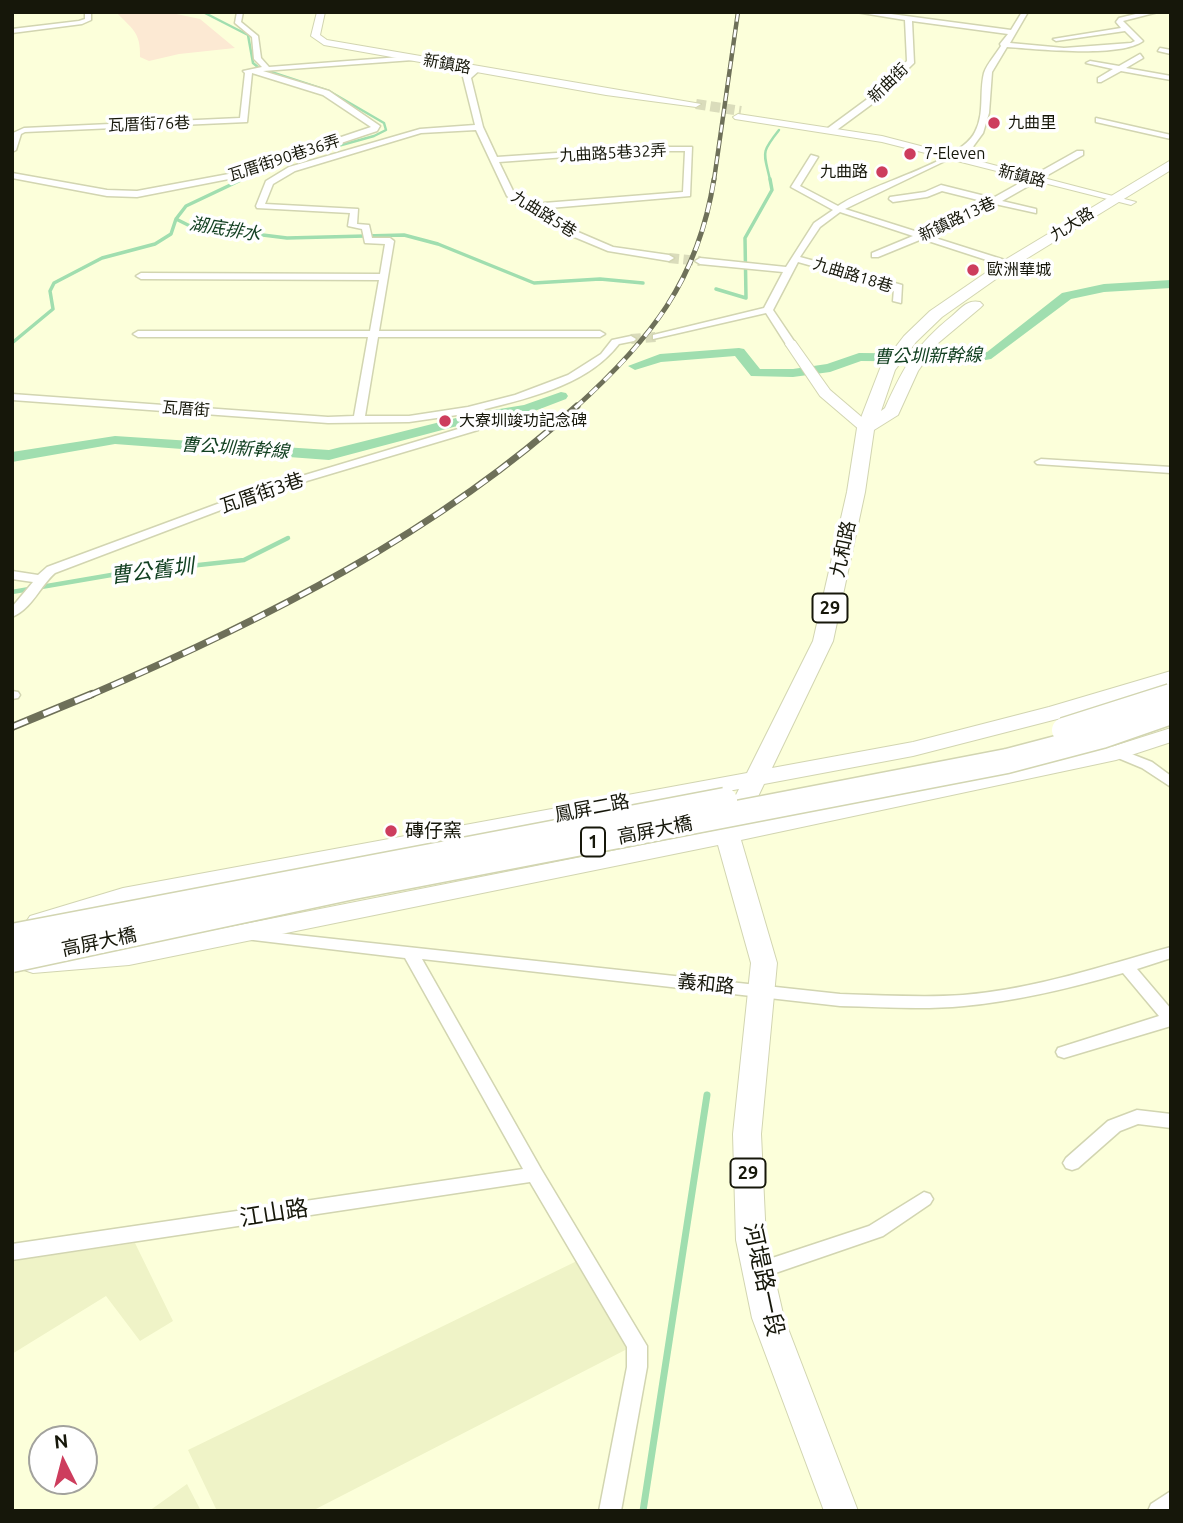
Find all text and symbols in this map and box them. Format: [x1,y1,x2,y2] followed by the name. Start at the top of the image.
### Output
[422,50,472,78] street label: 新鎮路
[864,59,912,107] street label: 新曲街
[108,113,190,135] street label: 瓦厝街76巷
[1008,113,1056,133] place label: 九曲里
[986,115,1002,131] marker: 九曲里
[226,131,342,185] street label: 瓦厝街90巷36弄
[559,141,667,165] street label: 九曲路5巷32弄
[924,144,985,164] place label: 7-Eleven
[902,146,918,162] marker: 7-Eleven
[996,161,1048,191] street label: 新鎮路
[820,162,868,182] place label: 九曲路
[874,164,890,180] marker: 九曲路
[508,187,580,241] street label: 九曲路5巷
[916,193,998,245] street label: 新鎮路13巷
[1047,203,1097,245] street label: 九大路
[188,213,262,245] water label: 湖底排水
[811,254,895,296] street label: 九曲路18巷
[987,260,1051,280] place label: 歐洲華城
[965,262,981,278] marker: 歐洲華城
[874,344,982,368] water label: 曹公圳新幹線
[161,398,211,420] street label: 瓦厝街
[459,411,587,431] place label: 大寮圳竣功記念碑
[437,413,453,429] marker: 大寮圳竣功記念碑
[180,433,290,463] water label: 曹公圳新幹線
[217,468,307,518] street label: 瓦厝街3巷
[826,519,860,579] street label: 九和路
[109,553,195,589] water label: 曹公舊圳
[812,594,848,622] road number: 29
[553,790,631,826] street label: 鳳屏二路
[616,812,694,848] street label: 高屏大橋
[405,820,462,842] place label: 磚仔窯
[383,823,399,839] marker: 磚仔窯
[581,828,605,856] road number: 1
[59,923,139,961] street label: 高屏大橋
[676,970,736,998] street label: 義和路
[730,1158,766,1188] road number: 29
[238,1194,310,1232] street label: 江山路
[739,1221,789,1339] street label: 河堤路一段
[28,1425,98,1495] north arrow
[53,1429,69,1453] text: N

